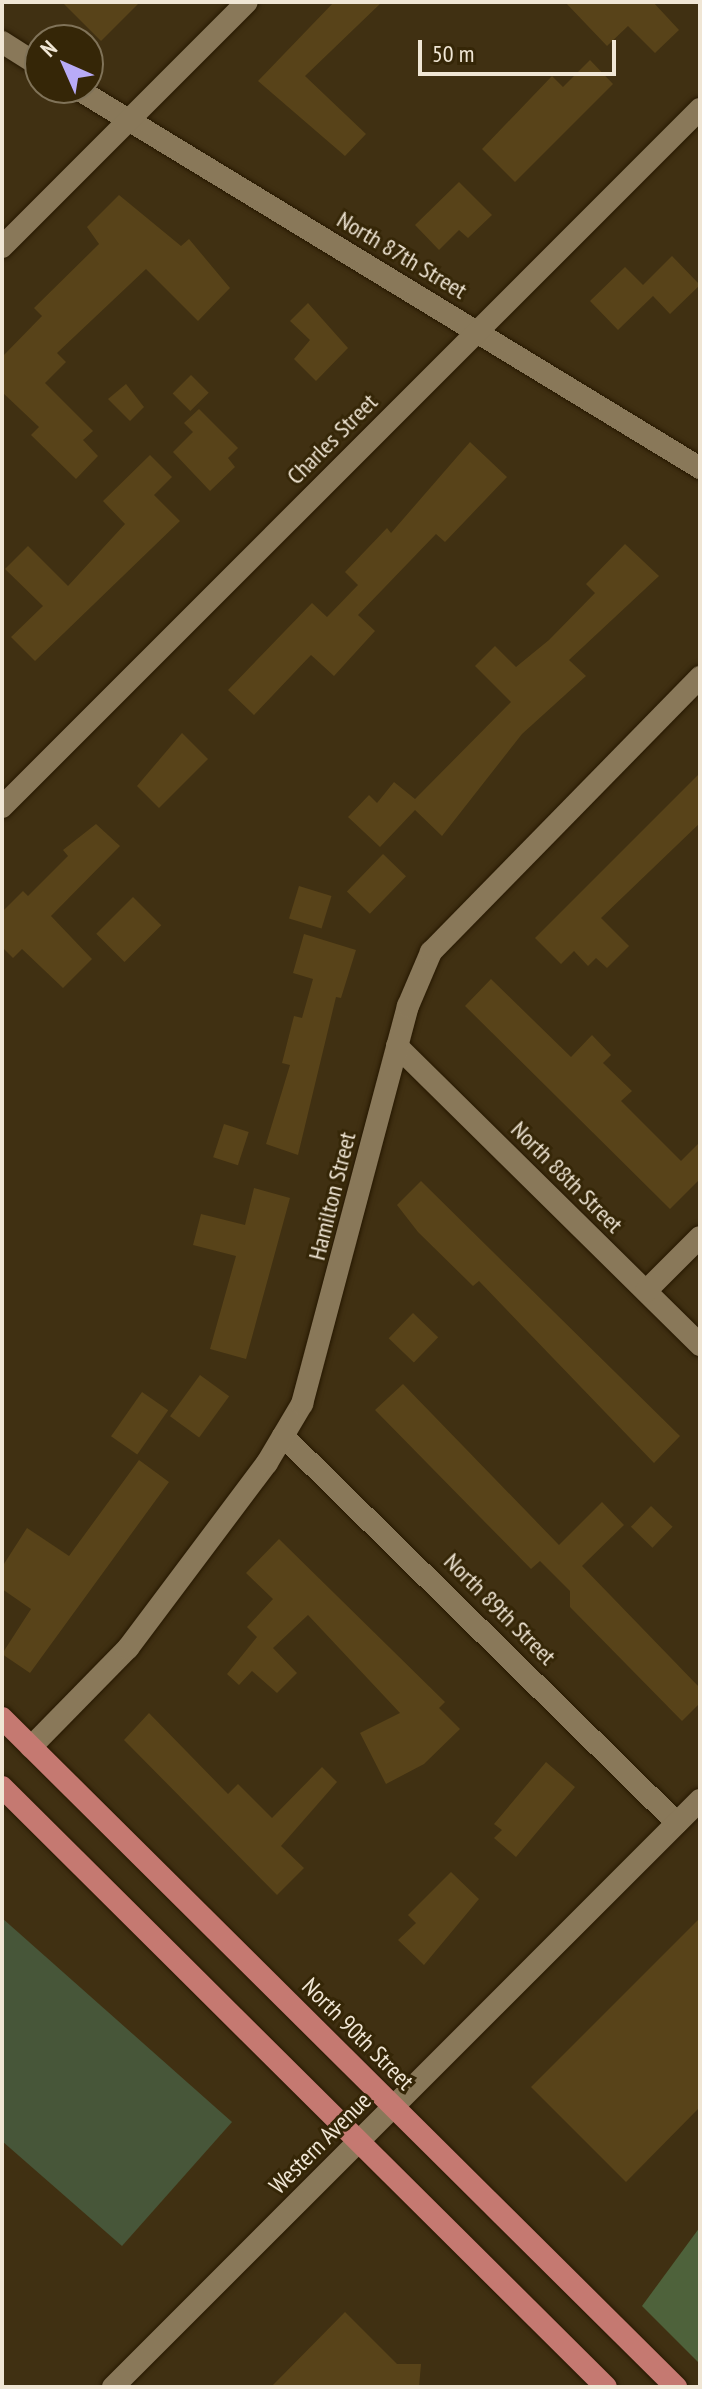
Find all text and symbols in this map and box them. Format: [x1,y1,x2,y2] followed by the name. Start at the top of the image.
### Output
[24,24,104,104] north arrow
[422,24,620,74] scale bar
[34,34,63,63] text: N
[432,38,474,69] text: 50 m
[332,205,472,305] street label: North 87th Street
[281,388,383,490] street label: Charles Street
[505,1115,629,1239] street label: North 88th Street
[302,1129,362,1263] street label: Hamilton Street
[438,1547,562,1671] street label: North 89th Street
[296,1972,420,2096] street label: North 90th Street
[263,2086,377,2200] street label: Western Avenue

